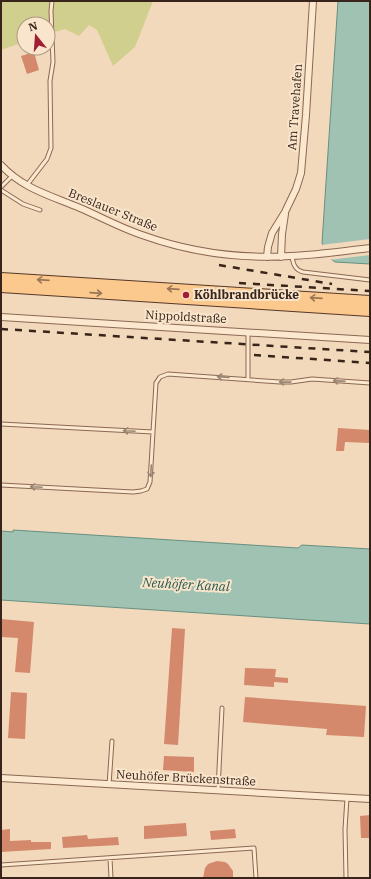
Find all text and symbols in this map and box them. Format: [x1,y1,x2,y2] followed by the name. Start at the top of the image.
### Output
[16,16,56,56] north arrow
[27,18,40,34] text: N
[284,63,305,151] street label: Am Travehafen
[66,185,160,234] street label: Breslauer Straße
[37,277,50,284] one-way arrow
[167,285,180,292] one-way arrow
[194,287,299,302] place label: Köhlbrandbrücke
[89,289,102,296] one-way arrow
[181,290,191,300] marker: Köhlbrandbrücke
[310,294,323,301] one-way arrow
[145,307,227,326] street label: Nippoldstraße
[217,374,230,381] one-way arrow
[333,377,346,384] one-way arrow
[279,378,292,385] one-way arrow
[123,427,136,435] one-way arrow
[147,464,155,477] one-way arrow
[30,484,43,491] one-way arrow
[141,574,230,595] water label: Neuhöfer Kanal
[116,766,256,789] street label: Neuhöfer Brückenstraße

